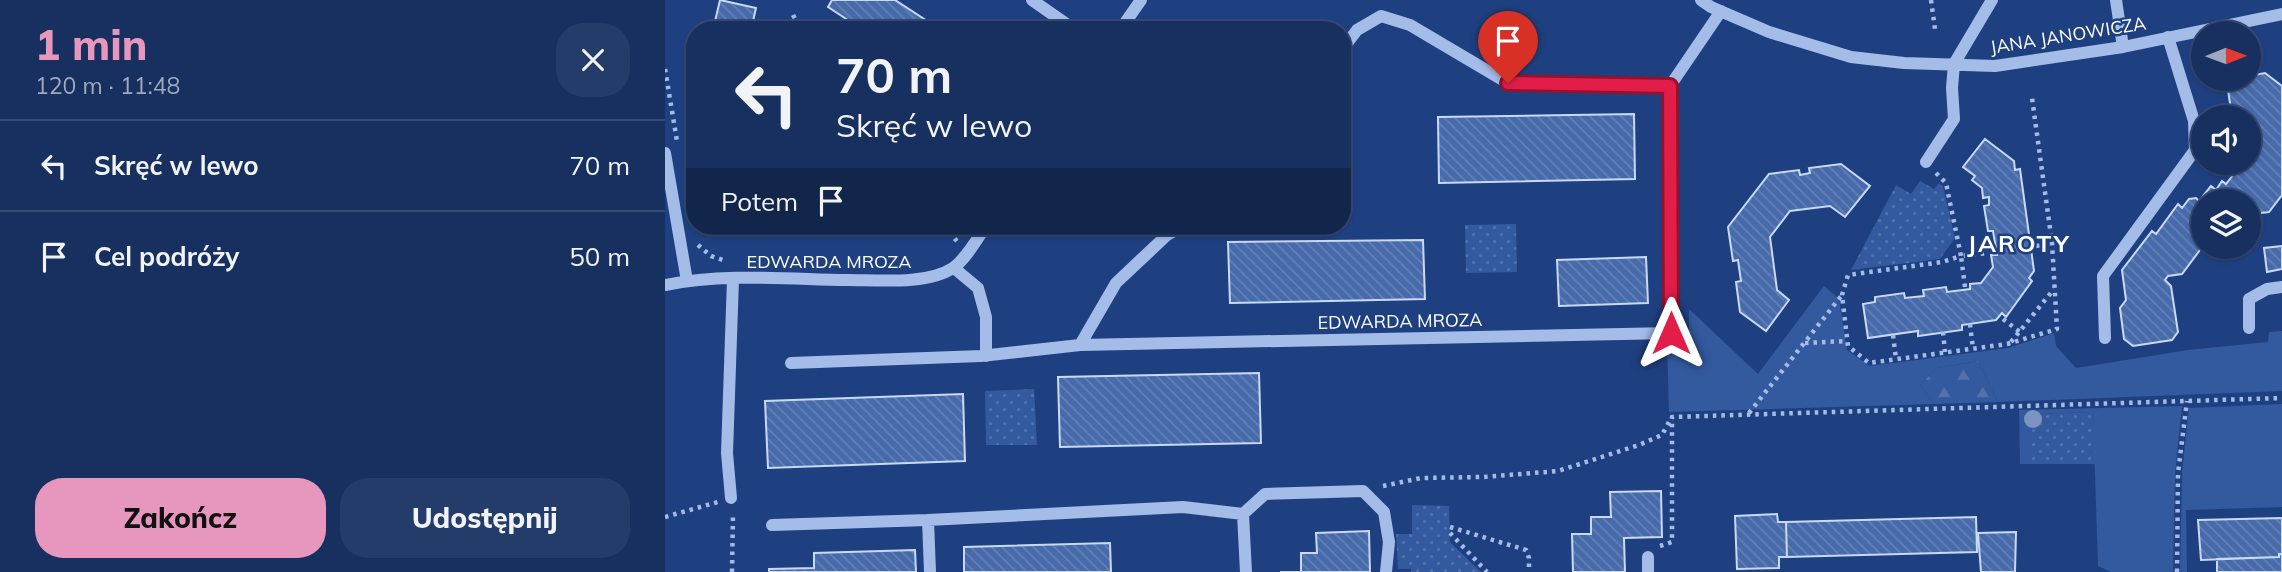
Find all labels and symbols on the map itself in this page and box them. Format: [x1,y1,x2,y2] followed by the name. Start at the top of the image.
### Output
[1478,11,1538,83] pin
[1988,11,2148,59] street label: JANA JANOWICZA
[2191,21,2261,91] north arrow
[1967,228,2071,258] district label: JAROTY
[747,250,911,273] street label: EDWARDA MROZA
[1634,296,1708,370] position arrow
[1317,308,1483,334] street label: EDWARDA MROZA

